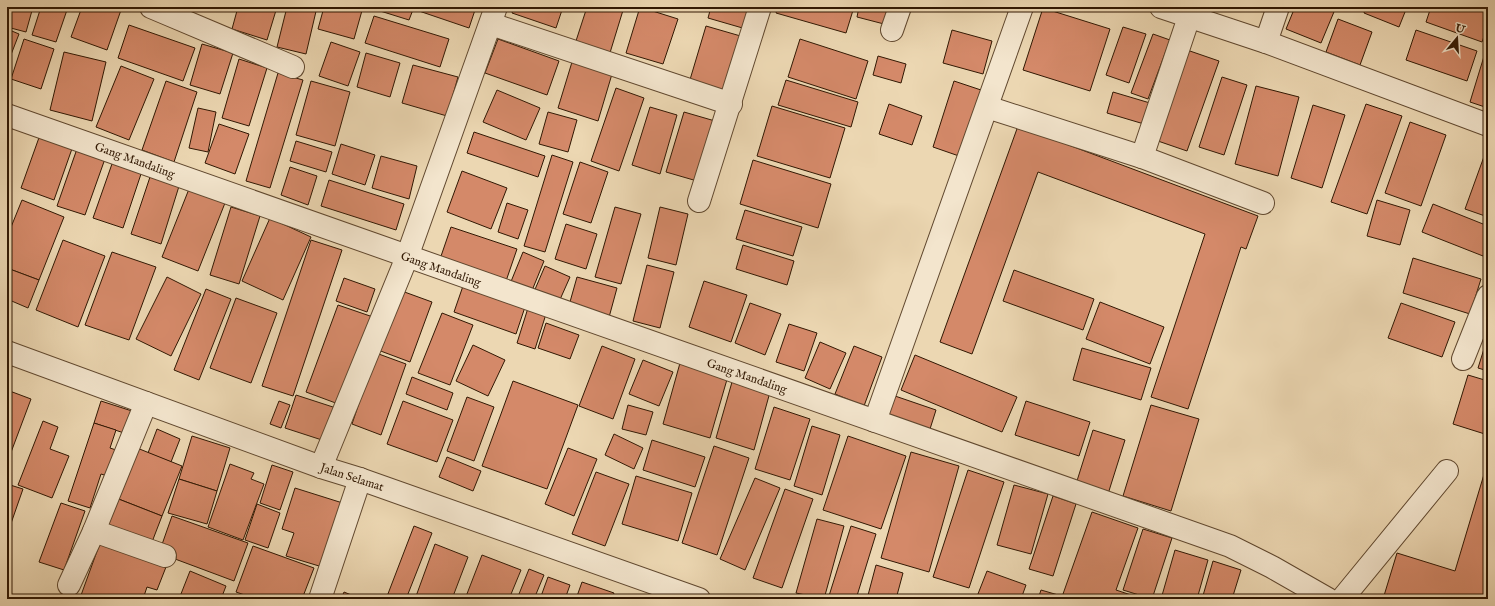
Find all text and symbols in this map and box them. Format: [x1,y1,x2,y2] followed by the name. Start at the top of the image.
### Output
[1437,18,1477,58] north arrow
[1452,21,1467,38] text: U
[93,139,177,182] street label: Gang Mandaling
[399,249,483,290] street label: Gang Mandaling
[705,356,789,397] street label: Gang Mandaling
[316,460,386,496] street label: Jalan Selamat

